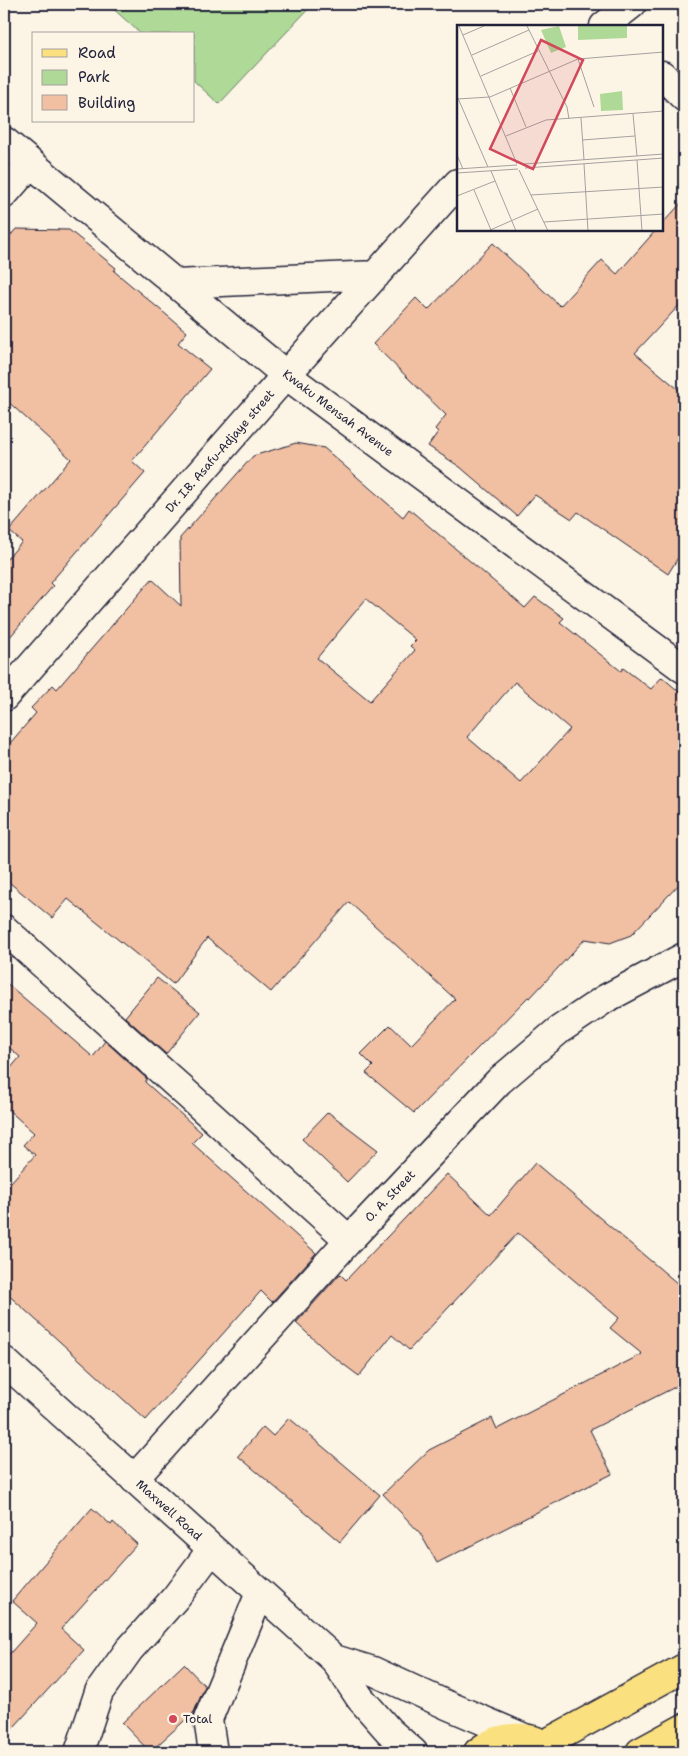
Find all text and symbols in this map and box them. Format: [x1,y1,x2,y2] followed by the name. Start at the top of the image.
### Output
[457,25,663,231] inset map
[32,32,195,122] legend
[78,43,116,63] text: Road
[78,67,110,87] text: Park
[78,93,135,113] text: Building
[279,366,397,460] street label: Kwaku Mensah Avenue
[162,386,278,516] street label: Dr. I.B. Asafu-Adjaye street
[361,1167,419,1225] street label: O. A. Street
[133,1476,206,1544] street label: Maxwell Road
[183,1711,213,1727] place label: Total
[167,1713,179,1725] marker: Total

